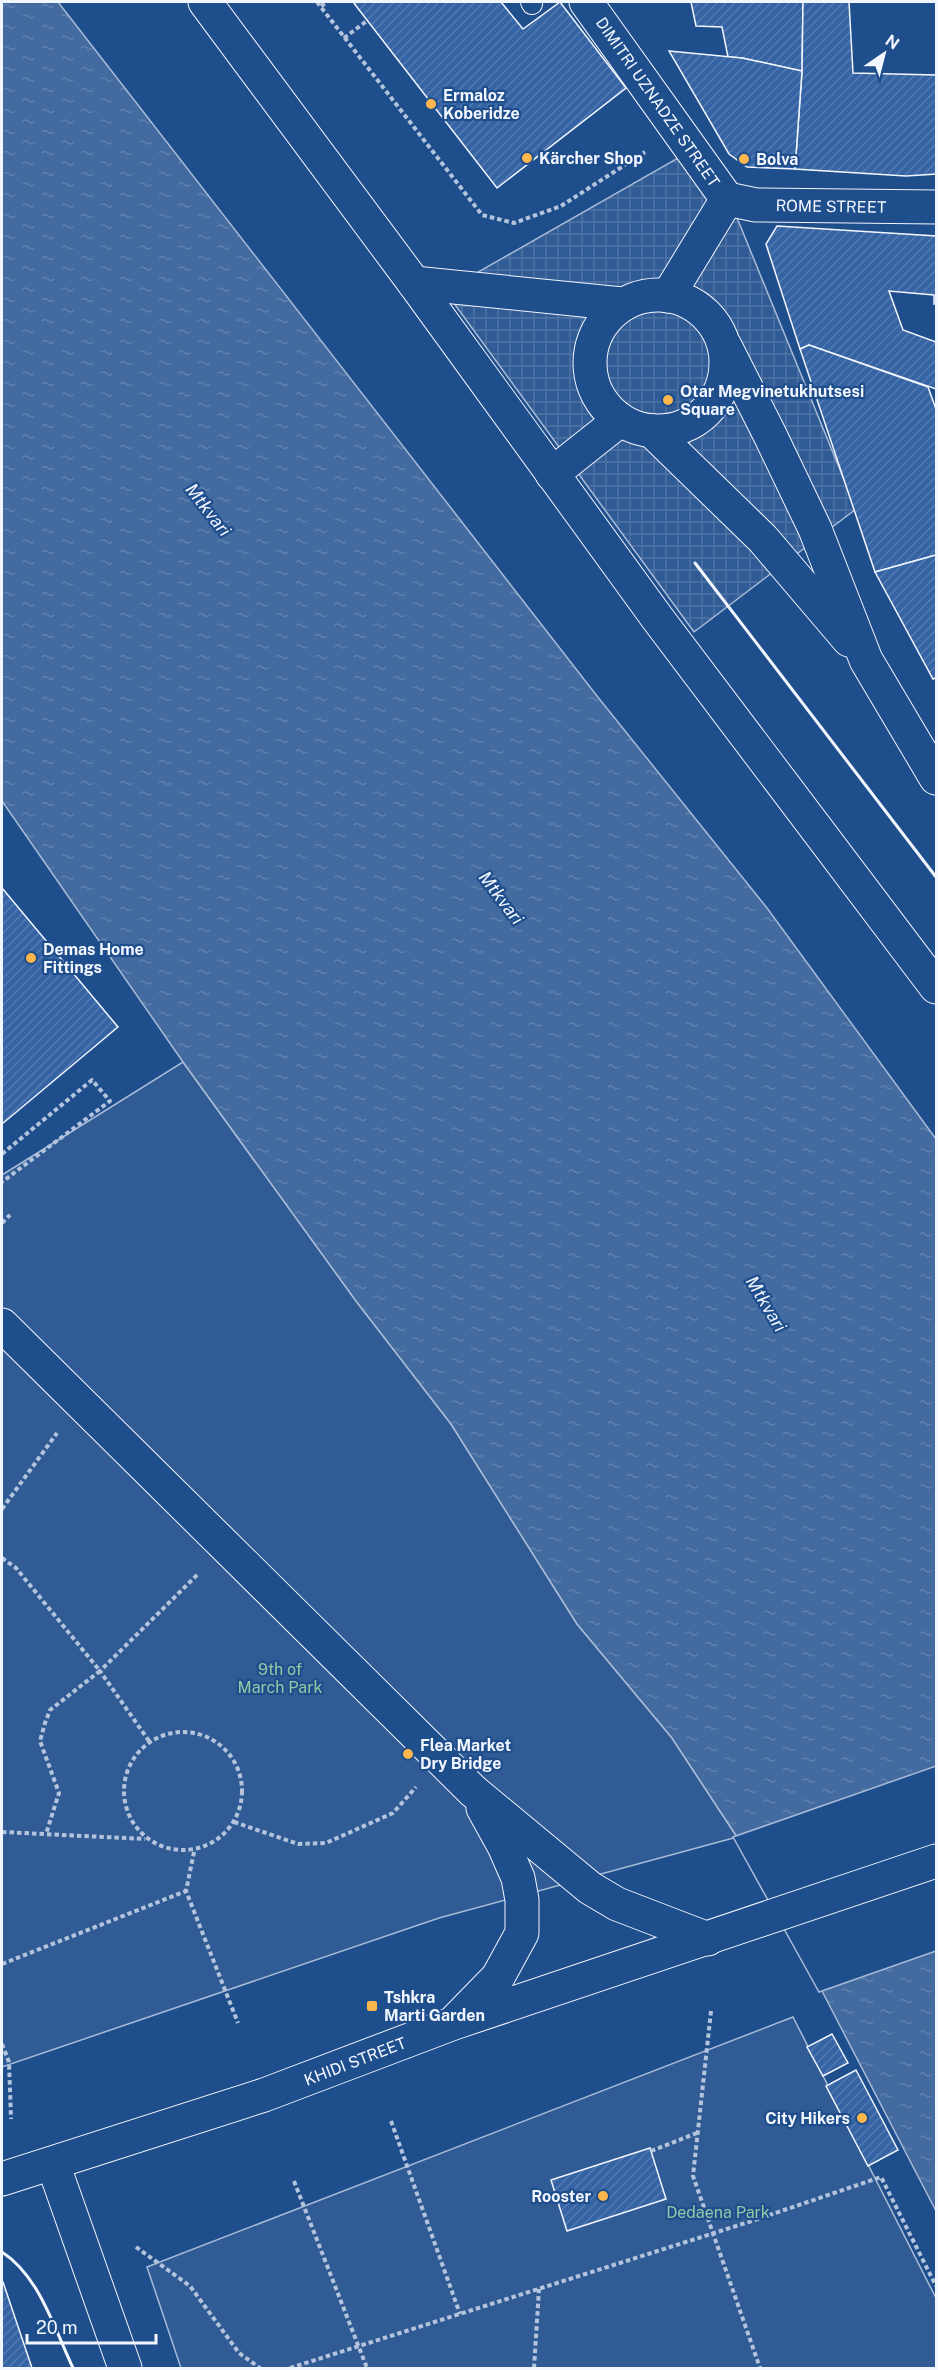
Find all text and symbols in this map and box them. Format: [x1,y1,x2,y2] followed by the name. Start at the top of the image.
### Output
[592,14,724,191] street label: DIMITRI UZNADZE STREET
[854,24,914,84] north arrow
[882,31,903,53] text: N
[443,86,520,123] place label: Ermaloz Koberidze
[424,97,438,111] marker: Ermaloz Koberidze
[539,149,643,168] place label: Kärcher Shop
[756,150,798,169] place label: Bolva
[520,151,534,165] marker: Kärcher Shop
[737,152,751,166] marker: Bolva
[775,196,887,217] street label: ROME STREET
[680,382,864,419] place label: Otar Megvinetukhutsesi Square
[661,393,675,407] marker: Otar Megvinetukhutsesi Square
[181,479,236,541] water label: Mtkvari
[475,867,529,929] water label: Mtkvari
[43,940,144,977] place label: Demas Home Fittings
[24,951,38,965] marker: Demas Home Fittings
[742,1272,792,1336] water label: Mtkvari
[238,1660,322,1697] park label: 9th of March Park
[420,1736,512,1773] place label: Flea Market Dry Bridge
[401,1747,415,1761] marker: Flea Market Dry Bridge
[384,1988,485,2025] place label: Tshkra Marti Garden
[365,1999,379,2013] marker: Tshkra Marti Garden
[301,2033,409,2090] street label: KHIDI STREET
[765,2109,850,2128] place label: City Hikers
[855,2111,869,2125] marker: City Hikers
[531,2187,591,2206] place label: Rooster
[596,2189,610,2203] marker: Rooster
[666,2203,770,2222] park label: Dedaena Park
[27,2307,156,2345] scale bar
[36,2317,78,2338] text: 20 m

